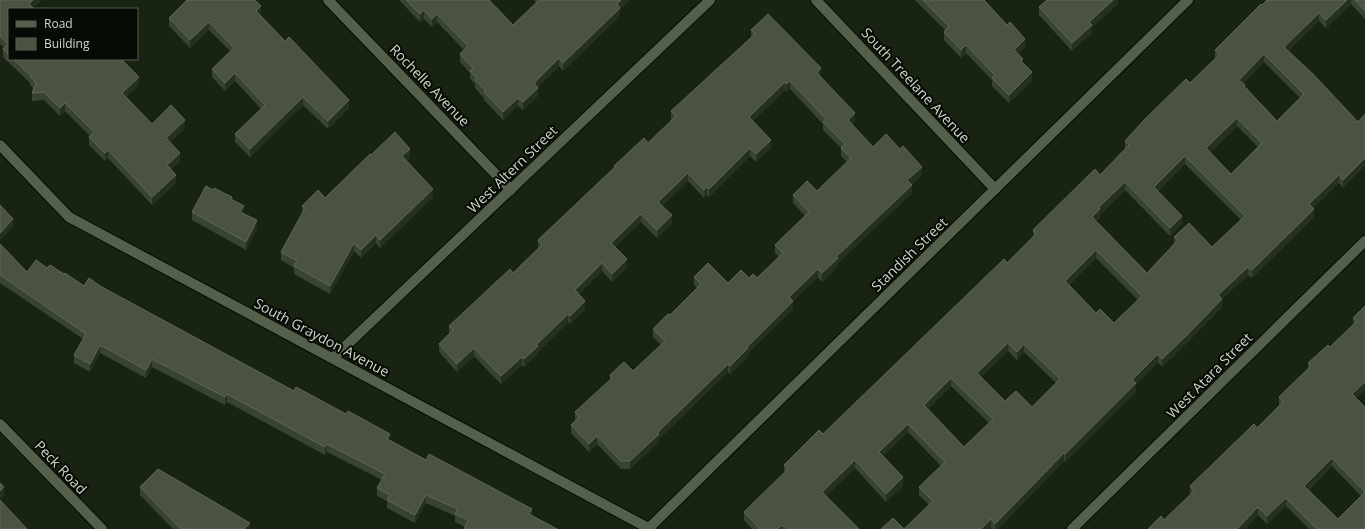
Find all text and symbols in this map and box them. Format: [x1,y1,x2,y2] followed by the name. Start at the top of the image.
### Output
[8,8,138,60] legend
[44,15,73,32] text: Road
[857,23,975,147] street label: South Treelane Avenue
[44,35,90,52] text: Building
[386,40,474,130] street label: Rochelle Avenue
[463,121,561,217] street label: West Altern Street
[867,213,951,295] street label: Standish Street
[251,293,393,381] street label: South Graydon Avenue
[1162,328,1256,422] street label: West Atara Street
[31,436,91,498] street label: Peck Road

